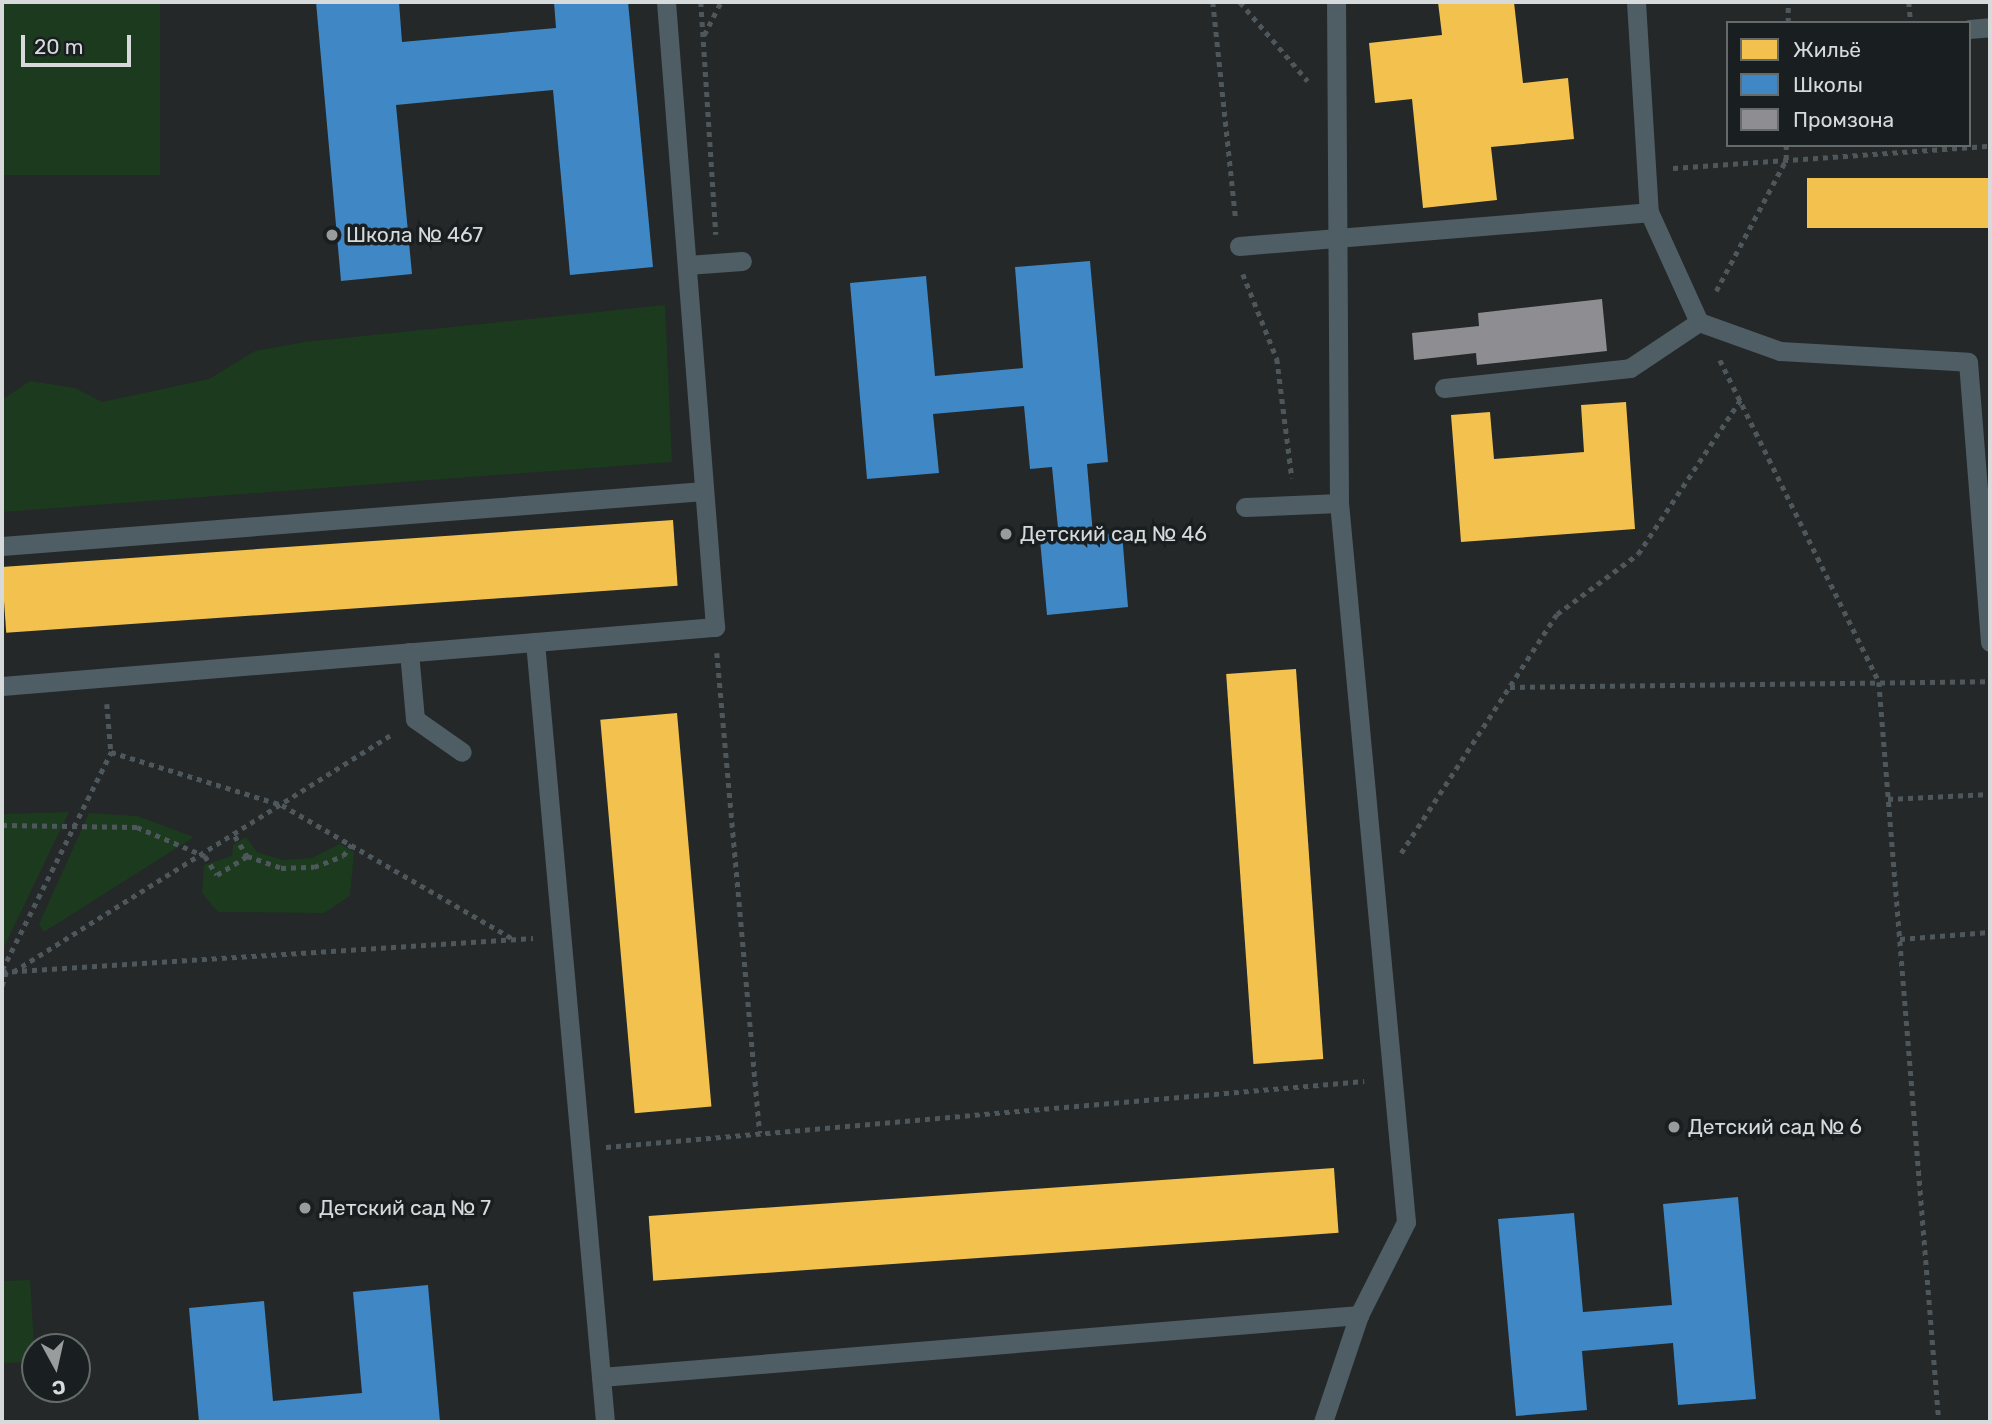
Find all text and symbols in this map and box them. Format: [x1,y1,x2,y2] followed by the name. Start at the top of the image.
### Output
[24,21,135,65] scale bar
[1726,21,1971,147] legend
[34,34,83,59] text: 20 m
[1793,37,1861,62] text: Жильё
[1793,72,1863,97] text: Школы
[1793,107,1894,132] text: Промзона
[346,222,483,248] place label: Школа № 467
[324,227,340,243] marker: Школа № 467
[1020,521,1207,547] place label: Детский сад № 46
[998,526,1014,542] marker: Детский сад № 46
[1688,1114,1862,1140] place label: Детский сад № 6
[1666,1119,1682,1135] marker: Детский сад № 6
[319,1195,491,1221] place label: Детский сад № 7
[297,1200,313,1216] marker: Детский сад № 7
[21,1333,91,1403] north arrow
[51,1375,67,1400] text: С

